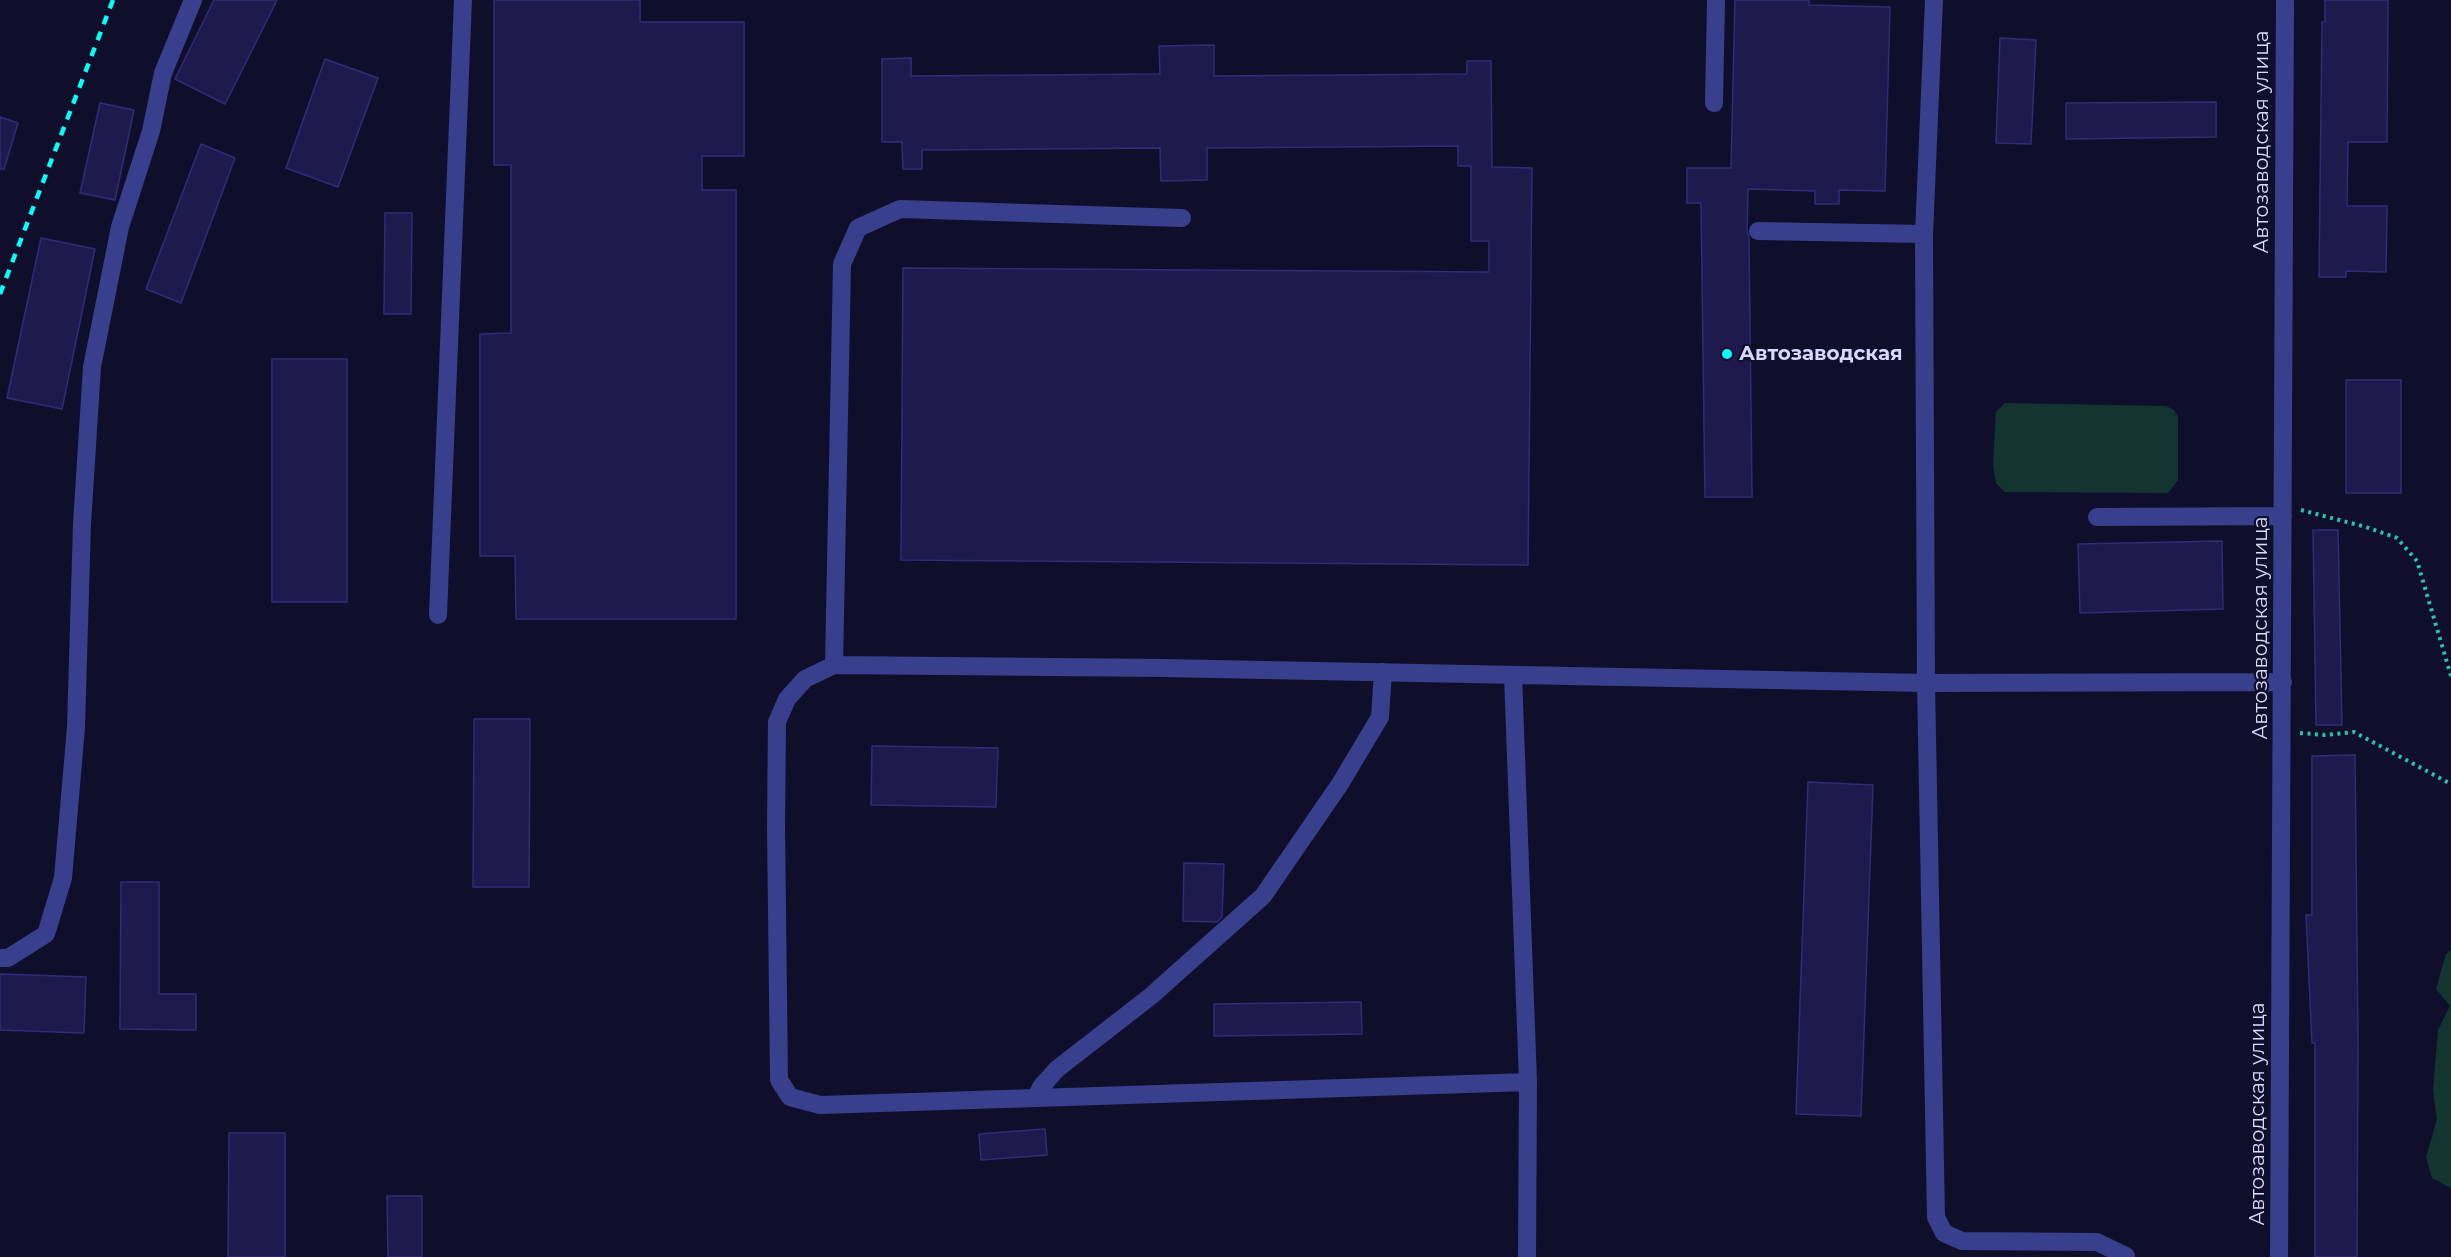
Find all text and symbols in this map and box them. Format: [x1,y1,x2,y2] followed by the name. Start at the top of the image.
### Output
[2250,30,2274,254] street label: Автозаводская улица
[1739,342,1903,366] place label: Автозаводская
[1720,347,1734,361] marker: Автозаводская
[2249,516,2273,740] street label: Автозаводская улица
[2246,1002,2270,1226] street label: Автозаводская улица

